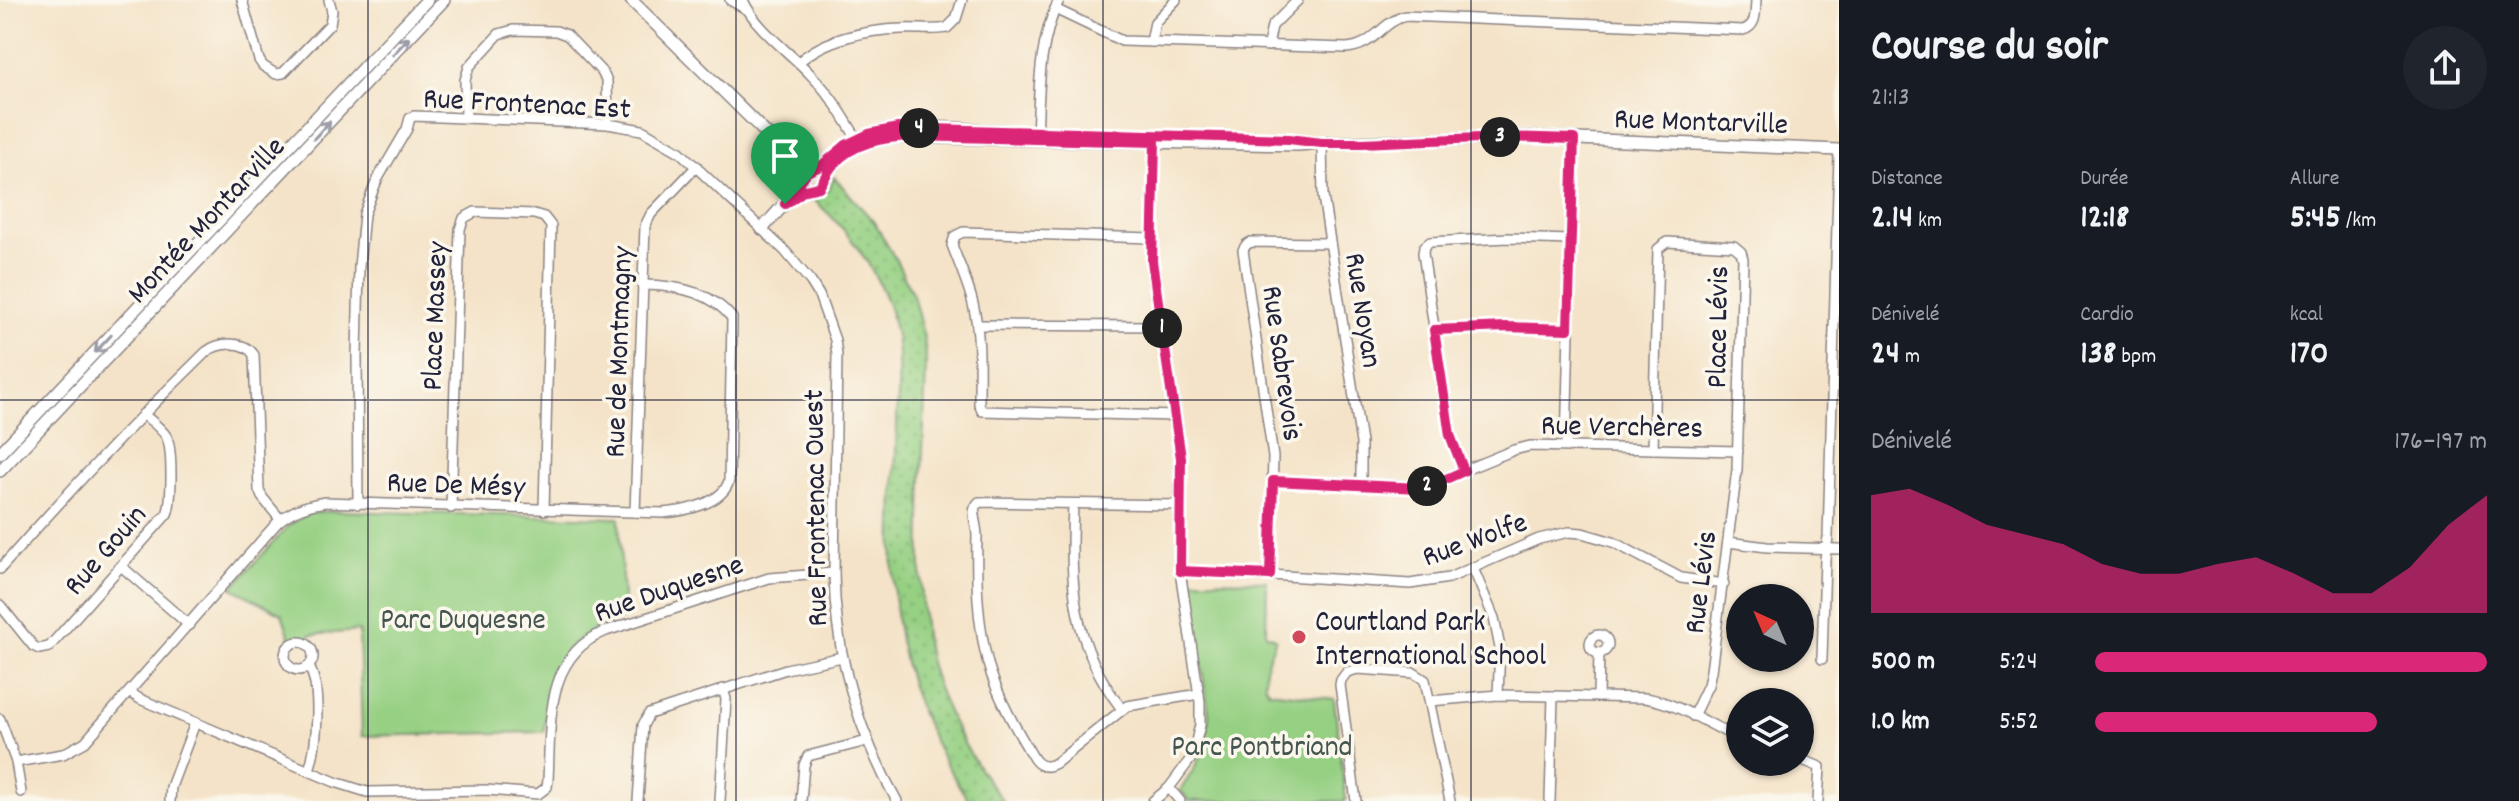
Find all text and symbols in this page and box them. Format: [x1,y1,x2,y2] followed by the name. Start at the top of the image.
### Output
[1871,18,2108,81] text: Course du soir
[2403,26,2487,110] button: share
[391,36,410,56] one-way arrow
[422,80,632,133] street label: Rue Frontenac Est
[1871,80,1910,117] text: 21:13
[1613,100,1789,149] street label: Rue Montarville
[899,108,939,148] pin: 4
[914,112,924,143] text: 4
[1480,117,1520,157] pin: 3
[312,120,331,140] one-way arrow
[1495,121,1505,152] text: 3
[751,122,819,204] pin
[119,129,297,316] street label: Montée Montarville
[763,134,807,178] icon: arrive
[1871,164,1943,195] text: Distance
[2080,164,2129,195] text: Durée
[2290,164,2339,195] text: Allure
[1871,195,1913,244] text: 2.14
[2080,195,2129,244] text: 12:18
[2290,195,2341,244] text: 5:45
[1913,206,1942,237] text: km
[2341,206,2376,237] text: /km
[413,240,462,391] street label: Place Massey
[596,245,647,459] street label: Rue de Montmagny
[1330,250,1391,371] street label: Rue Noyan
[1698,265,1743,389] street label: Place Lévis
[1247,283,1312,444] street label: Rue Sabrevois
[1871,300,1940,331] text: Dénivelé
[2080,300,2134,331] text: Cardio
[2290,300,2323,331] text: kcal
[1142,308,1182,348] pin: 1
[1160,312,1164,343] text: 1
[1871,331,1900,380] text: 24
[2080,331,2117,380] text: 138
[2290,331,2329,380] text: 170
[94,334,113,354] one-way arrow
[1900,342,1920,373] text: m
[2117,342,2156,373] text: bpm
[795,389,842,627] street label: Rue Frontenac Ouest
[1541,407,1703,452] street label: Rue Verchères
[1871,424,1952,461] text: Dénivelé
[2394,424,2487,461] text: 176–197 m
[386,464,527,511] street label: Rue De Mésy
[1407,466,1447,506] pin: 2
[1422,470,1432,501] text: 2
[56,497,159,607] street label: Rue Gouin
[1417,503,1534,581] street label: Rue Wolfe
[1676,529,1731,637] street label: Rue Lévis
[589,546,750,637] street label: Rue Duquesne
[1726,584,1814,672] north arrow
[1726,584,1814,776] map controls
[380,601,546,644] park label: Parc Duquesne
[1315,603,1546,680] place label: Courtland Park International School
[1290,628,1308,646] marker: Courtland Park International School
[1871,644,1935,681] text: 500 m
[1999,644,2038,681] text: 5:24
[1726,688,1814,776] button: layers
[1871,704,1930,741] text: 1.0 km
[1999,704,2039,741] text: 5:52
[1171,728,1353,771] park label: Parc Pontbriand

